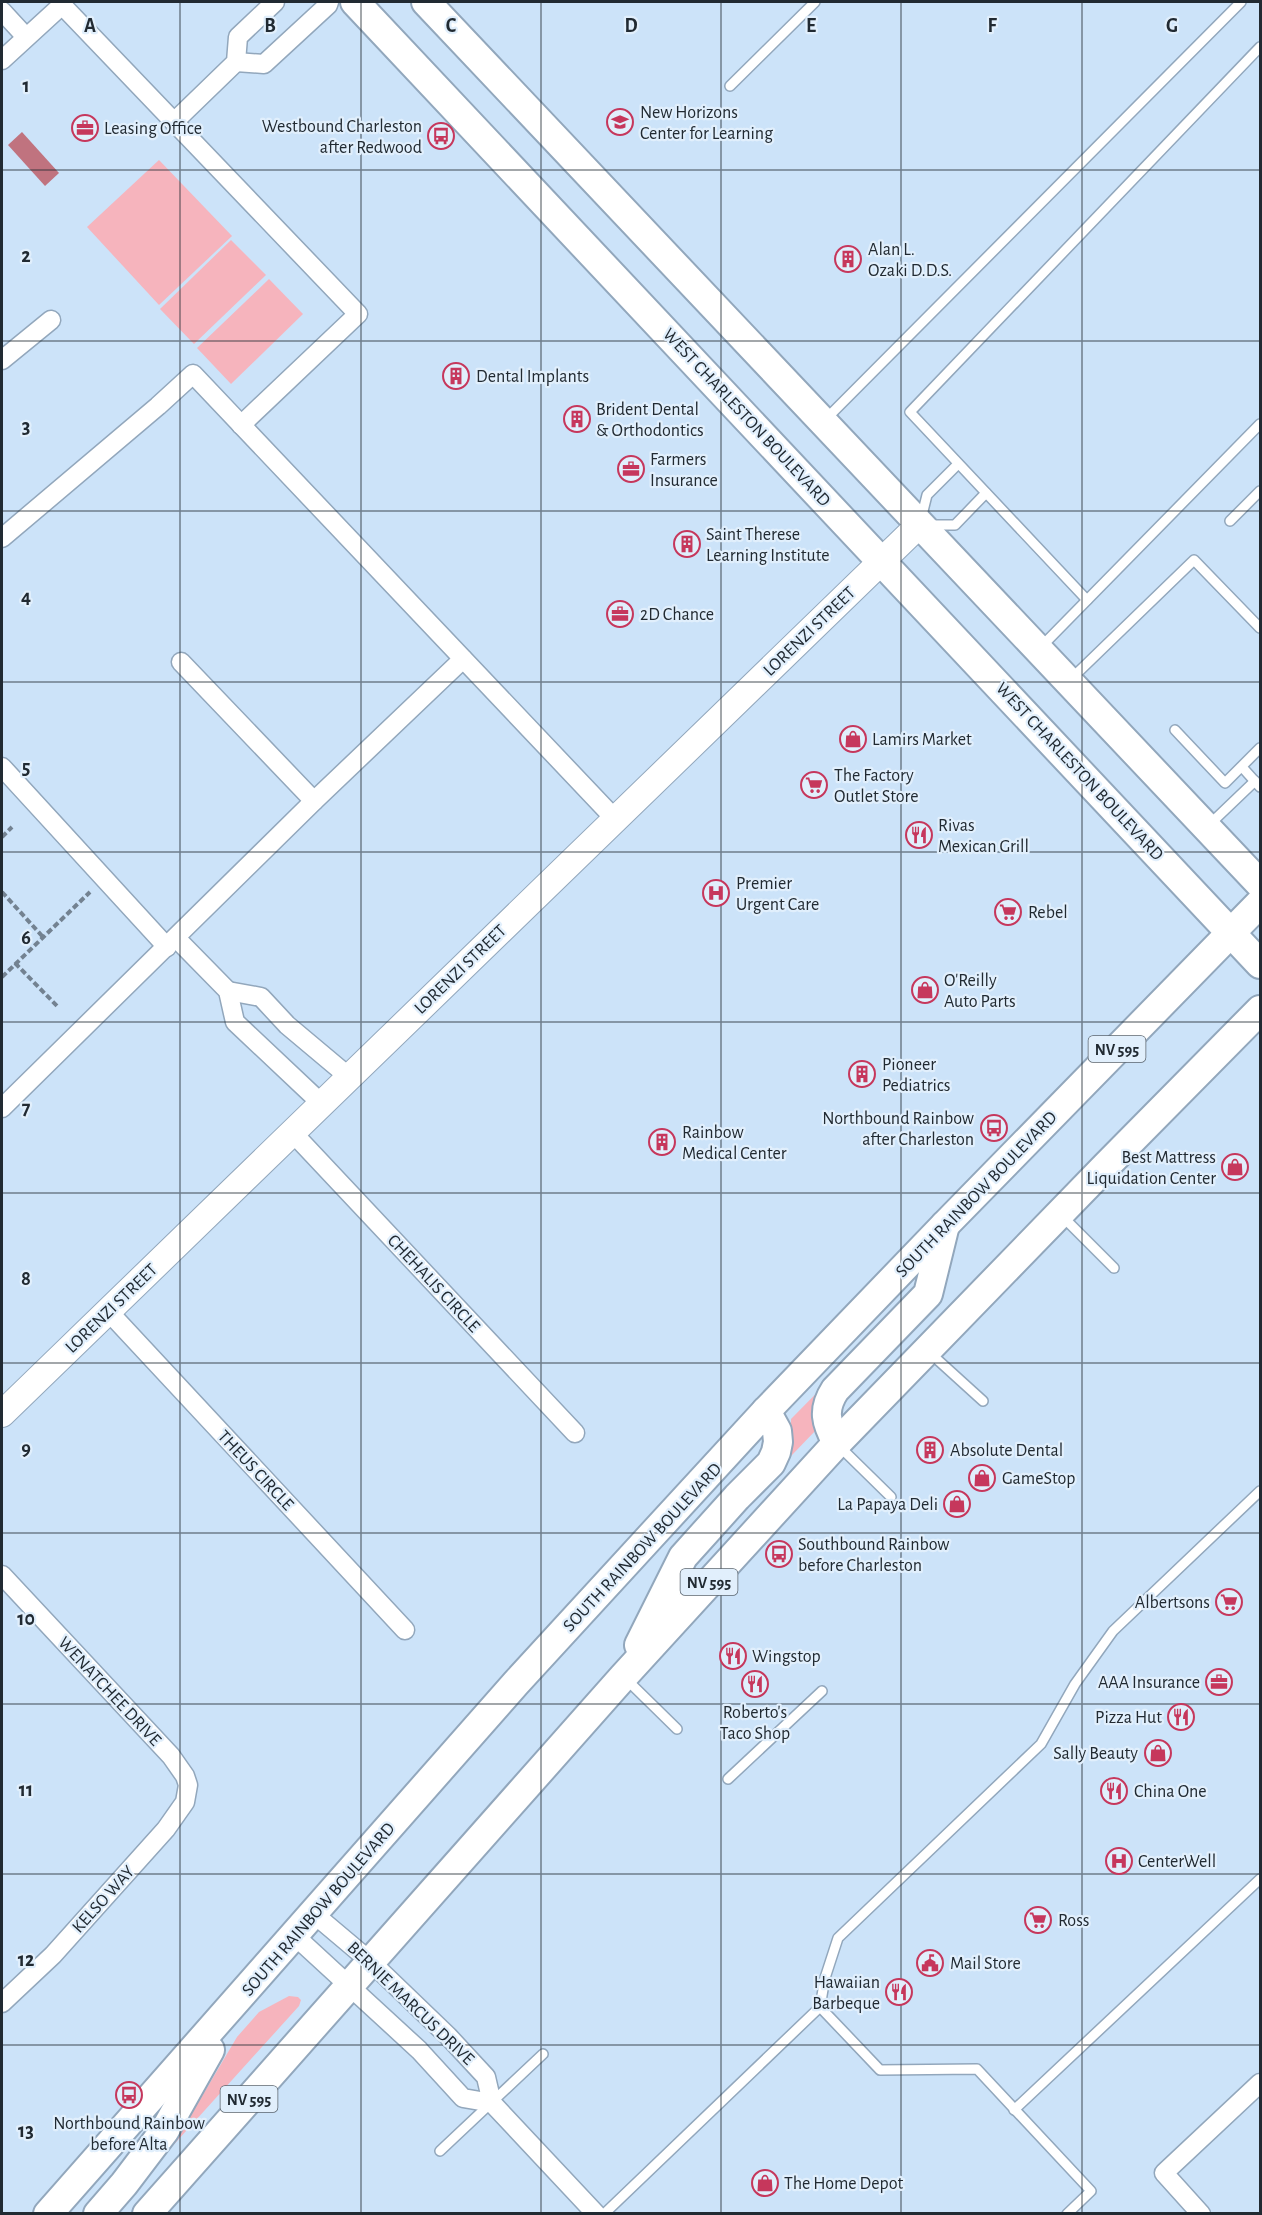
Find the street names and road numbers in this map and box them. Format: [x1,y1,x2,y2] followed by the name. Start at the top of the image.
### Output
[659,325,833,510] street label: WEST CHARLESTON BOULEVARD
[760,584,859,680] street label: LORENZI STREET
[992,679,1166,864] street label: WEST CHARLESTON BOULEVARD
[411,922,510,1018] street label: LORENZI STREET
[1088,1036,1146,1062] road number: NV 595
[893,1108,1061,1281] street label: SOUTH RAINBOW BOULEVARD
[384,1231,483,1336] street label: CHEHALIS CIRCLE
[62,1261,161,1357] street label: LORENZI STREET
[214,1427,297,1514] street label: THEUS CIRCLE
[560,1460,725,1635] street label: SOUTH RAINBOW BOULEVARD
[680,1569,738,1595] road number: NV 595
[54,1634,164,1750] street label: WENATCHEE DRIVE
[239,1820,399,2000] street label: SOUTH RAINBOW BOULEVARD
[69,1862,139,1937] street label: KELSO WAY
[343,1939,477,2069] street label: BERNIE MARCUS DRIVE
[220,2086,278,2112] road number: NV 595

